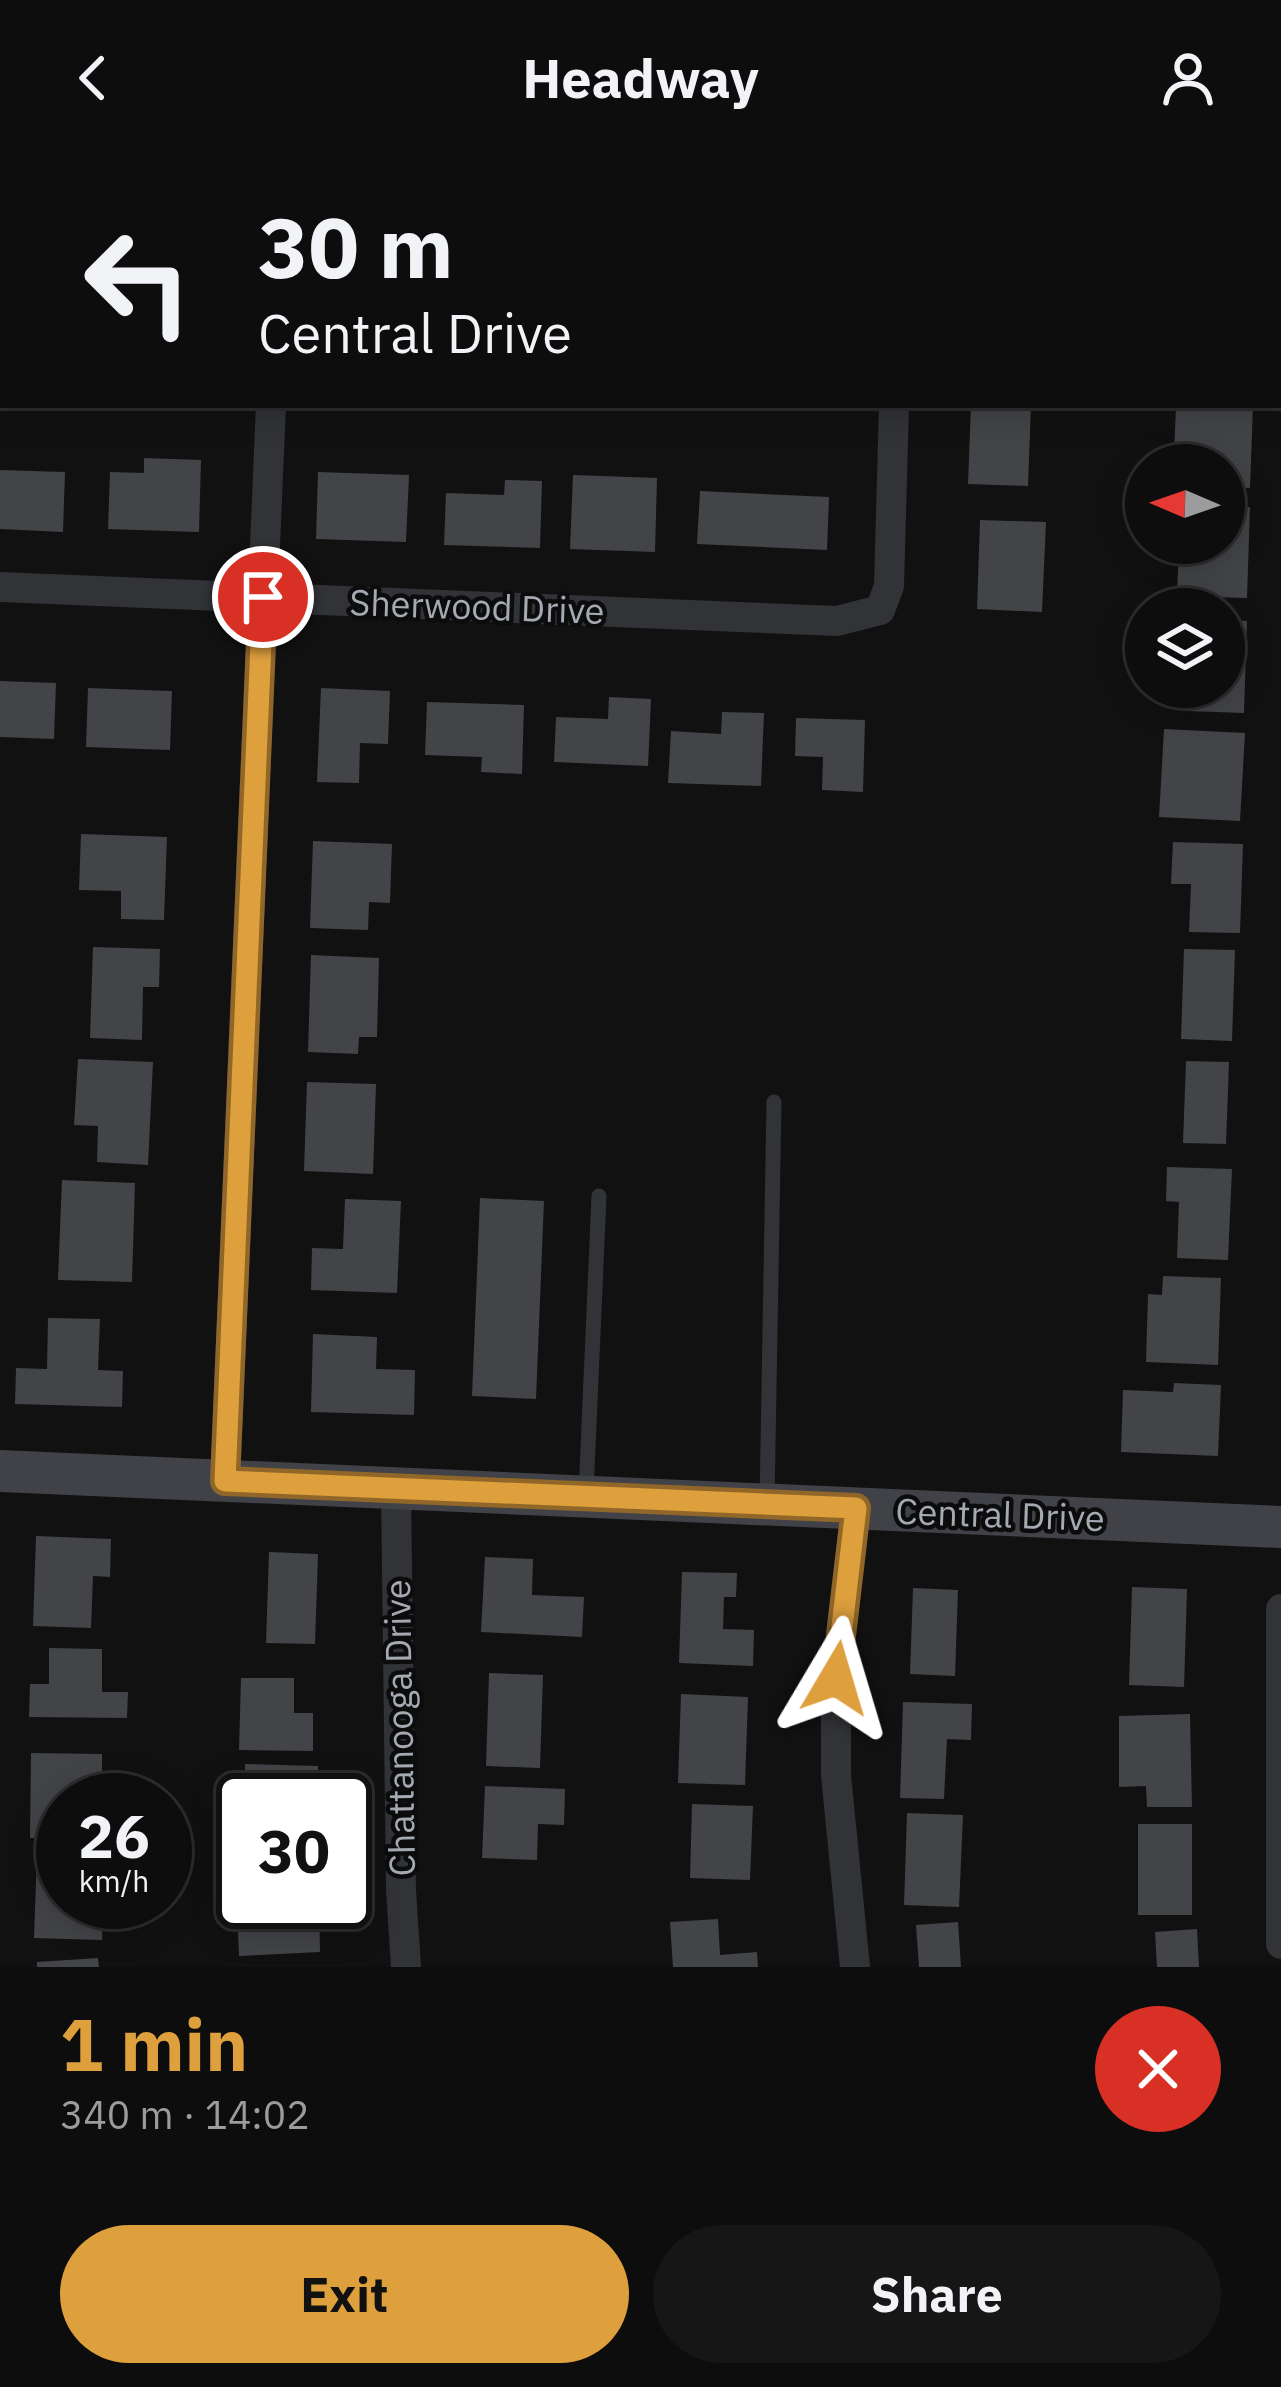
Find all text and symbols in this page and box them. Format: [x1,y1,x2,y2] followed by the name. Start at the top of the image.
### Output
[522,43,759,113] text: Headway
[60,45,126,111] icon: back
[1155,45,1221,111] icon: person
[258,192,454,301] text: 30 m
[60,204,216,360] icon: left
[258,298,572,368] text: Central Drive
[1125,444,1245,564] north arrow
[1125,444,1245,708] map controls
[212,546,314,648] pin
[230,564,296,630] icon: arrive
[349,578,605,634] street label: Sherwood Drive
[1125,588,1245,708] button: layers
[895,1487,1105,1541] street label: Central Drive
[373,1579,425,1877] street label: Chattanooga Drive
[773,1615,899,1741] position arrow
[216,1773,372,1929] speed limit sign: 30
[78,1796,150,1875] text: 26
[79,1861,149,1900] text: km/h
[60,1997,248,2091] text: 1 min
[1095,2006,1221,2132] button: close
[60,2089,310,2140] text: 340 m · 14:02
[60,2225,629,2363] button: Exit
[653,2225,1221,2363] button: Share

